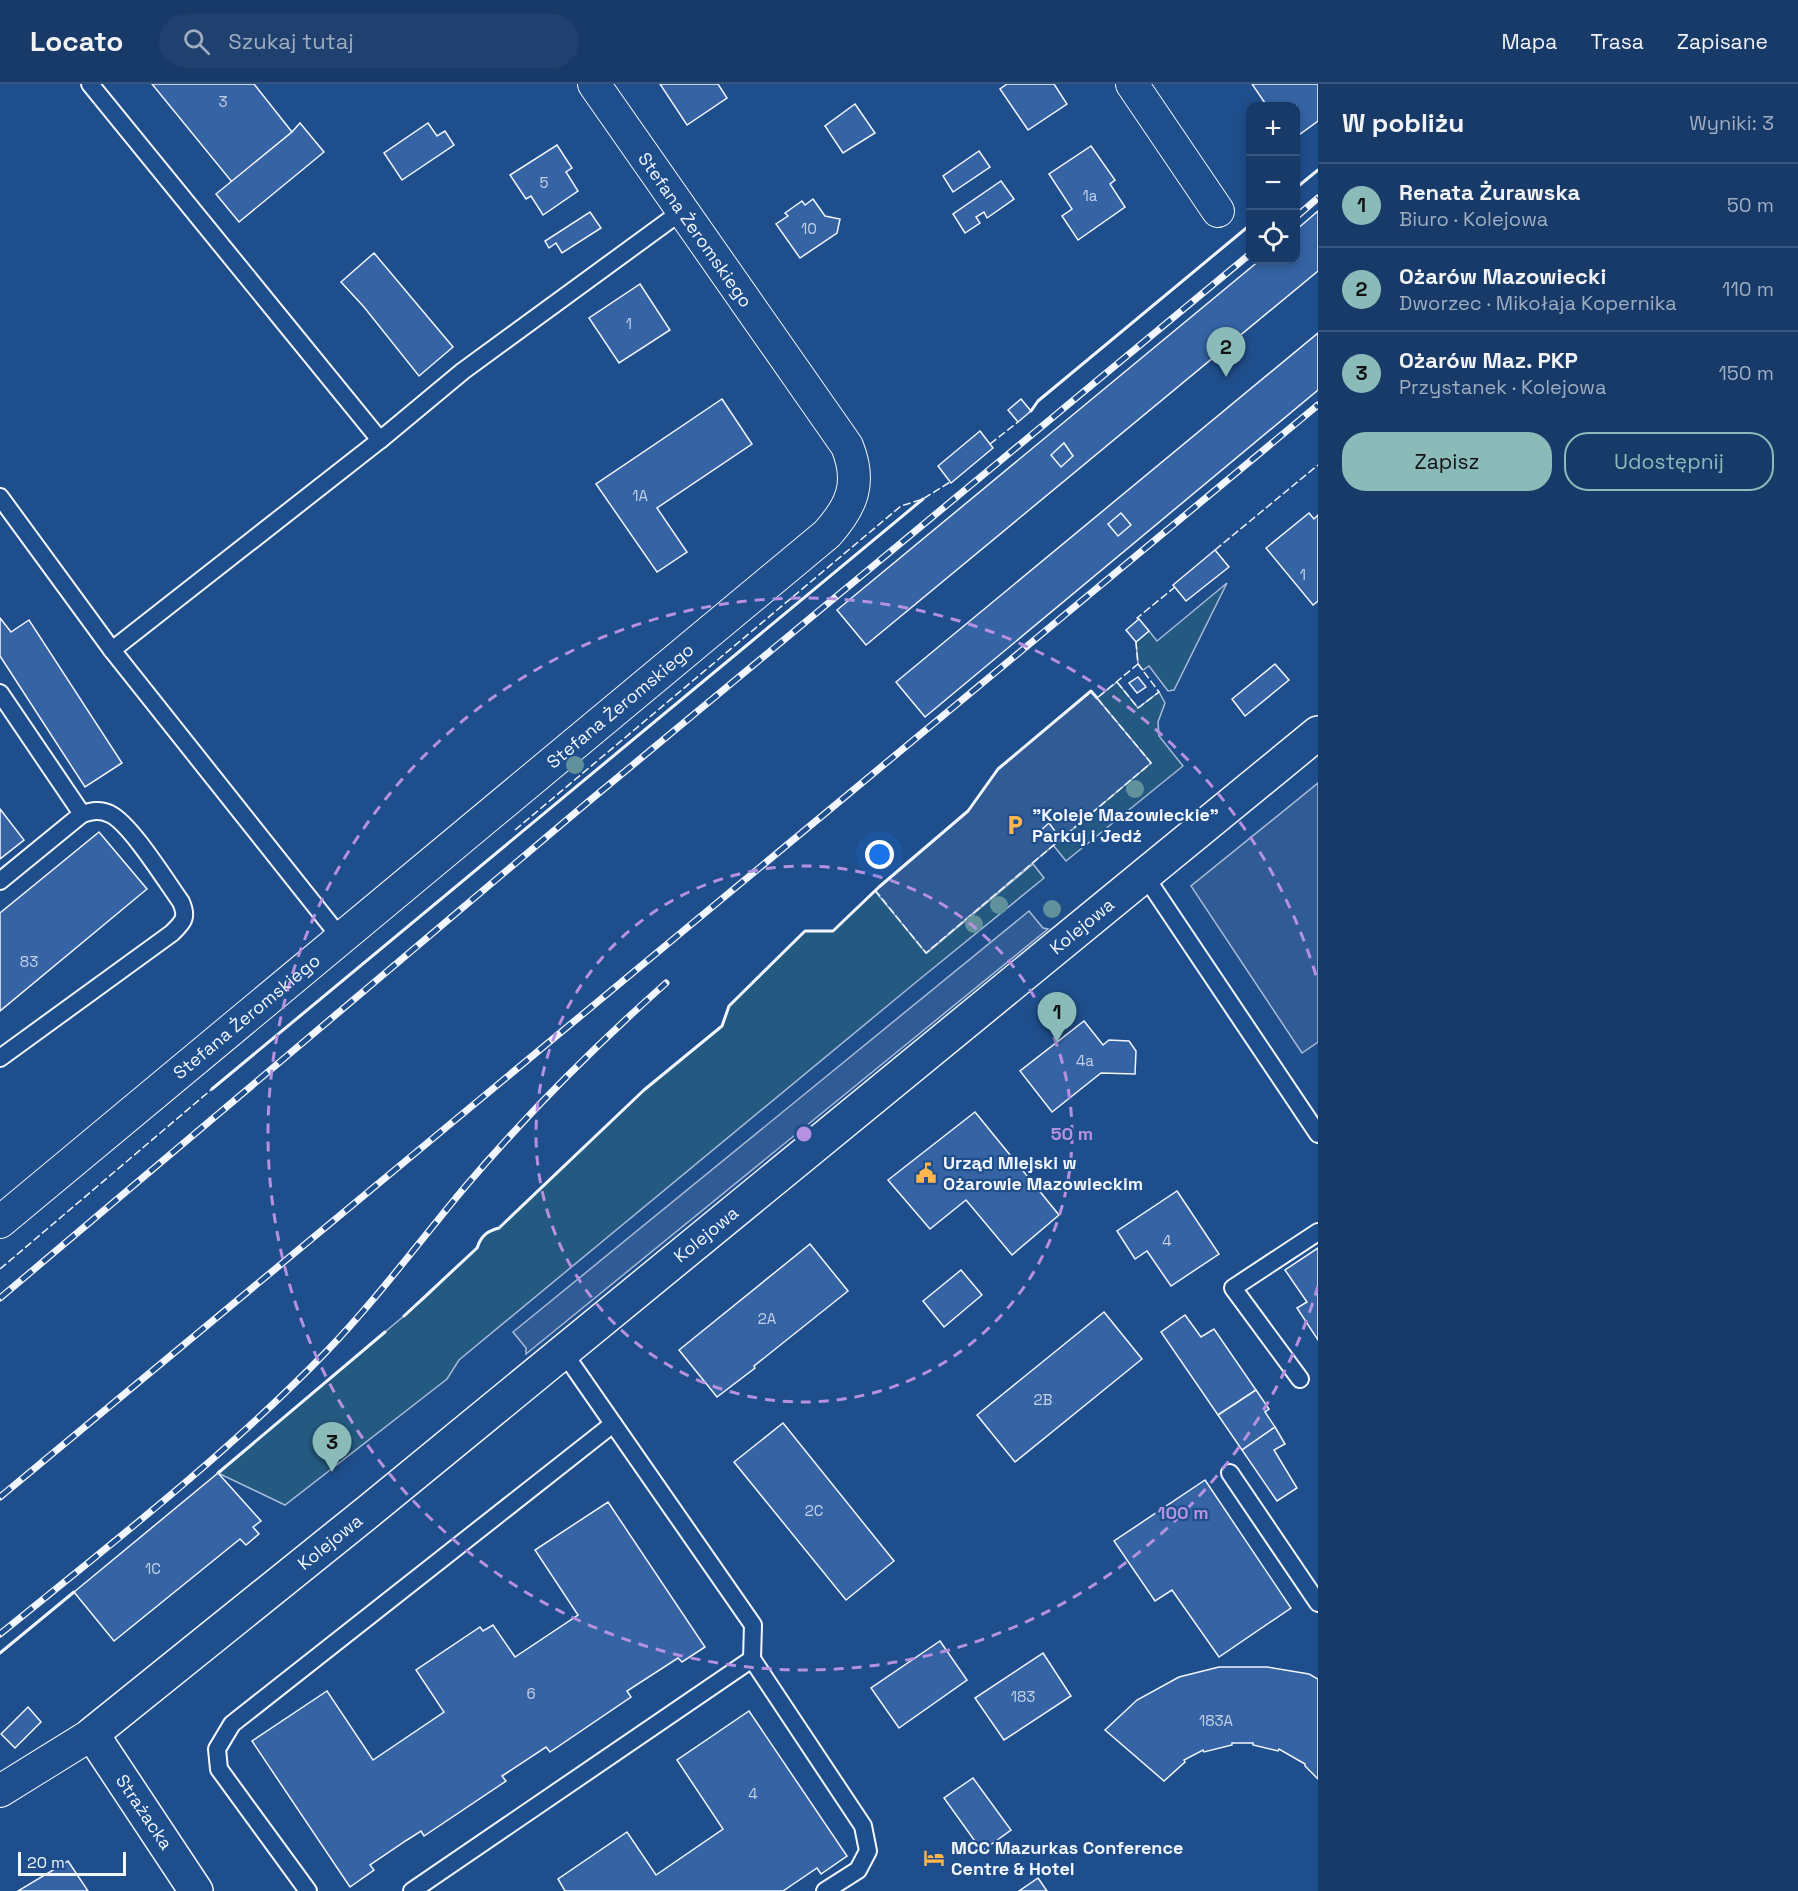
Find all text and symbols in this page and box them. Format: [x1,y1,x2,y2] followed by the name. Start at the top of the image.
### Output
[159,14,579,68] search box
[30,23,123,59] text: Locato
[180,25,213,58] icon: search
[228,27,354,55] text: Szukaj tutaj
[1502,28,1557,55] text: Mapa
[1590,28,1644,55] text: Trasa
[1677,28,1768,55] text: Zapisane
[218,92,228,111] house number: 3
[1246,102,1300,264] map controls
[1246,102,1300,156] button: +
[1342,106,1464,140] text: W pobliżu
[1689,110,1774,136] text: Wyniki: 3
[633,148,758,312] street label: Stefana Żeromskiego
[1246,156,1300,210] button: −
[540,173,549,192] house number: 5
[1399,178,1580,206] text: Renata Żurawska
[1083,186,1098,205] house number: 1a
[1357,192,1366,218] text: 1
[1727,192,1774,218] text: 50 m
[1399,206,1548,232] text: Biuro · Kolejowa
[1246,210,1300,264] button: locate
[801,219,817,238] house number: 10
[1399,262,1606,290] text: Ożarów Mazowiecki
[1356,276,1367,302] text: 2
[1722,276,1774,302] text: 110 m
[1399,290,1677,316] text: Dworzec · Mikołaja Kopernika
[626,314,632,333] house number: 1
[1206,328,1246,377] pin: 2
[1399,346,1578,374] text: Ożarów Maz. PKP
[1355,360,1368,386] text: 3
[1719,360,1774,386] text: 150 m
[1399,374,1606,400] text: Przystanek · Kolejowa
[1342,432,1552,491] button: Zapisz
[1564,432,1774,491] button: Udostępnij
[632,486,648,505] house number: 1A
[1300,565,1306,584] house number: 1
[542,638,698,773] street label: Stefana Żeromskiego
[1032,803,1219,847] place label: "Koleje Mazowieckie" Parkuj i Jedź
[1003,813,1027,837] parking icon: "Koleje Mazowieckie" Parkuj i Jedź
[865,840,894,869] your location
[1045,893,1119,959] street label: Kolejowa
[168,949,325,1084] street label: Stefana Żeromskiego
[20,952,38,971] house number: 83
[1038,992,1076,1042] pin: 1
[1076,1051,1094,1070] house number: 4a
[1051,1122,1093,1145] text: 50 m
[794,1124,814,1144] centre of rings
[943,1151,1143,1195] place label: Urząd MIejski w Ożarowie Mazowieckim
[914,1161,938,1185] public building icon: Urząd MIejski w Ożarowie Mazowieckim
[669,1201,743,1267] street label: Kolejowa
[1162,1231,1172,1250] house number: 4
[758,1309,777,1328] house number: 2A
[1034,1390,1053,1409] house number: 2B
[312,1422,352,1472] pin: 3
[805,1501,823,1520] house number: 2C
[1157,1501,1209,1524] text: 100 m
[293,1509,367,1575] street label: Kolejowa
[145,1559,161,1578] house number: 1C
[526,1684,536,1703] house number: 6
[1011,1687,1035,1706] house number: 183
[1199,1711,1234,1730] house number: 183A
[111,1770,178,1854] street label: Strażacka
[748,1784,758,1803] house number: 4
[951,1836,1183,1880] place label: MCC Mazurkas Conference Centre & Hotel
[922,1846,946,1870] hotel icon: MCC Mazurkas Conference Centre & Hotel
[18,1849,126,1876] scale bar
[27,1852,65,1873] text: 20 m

